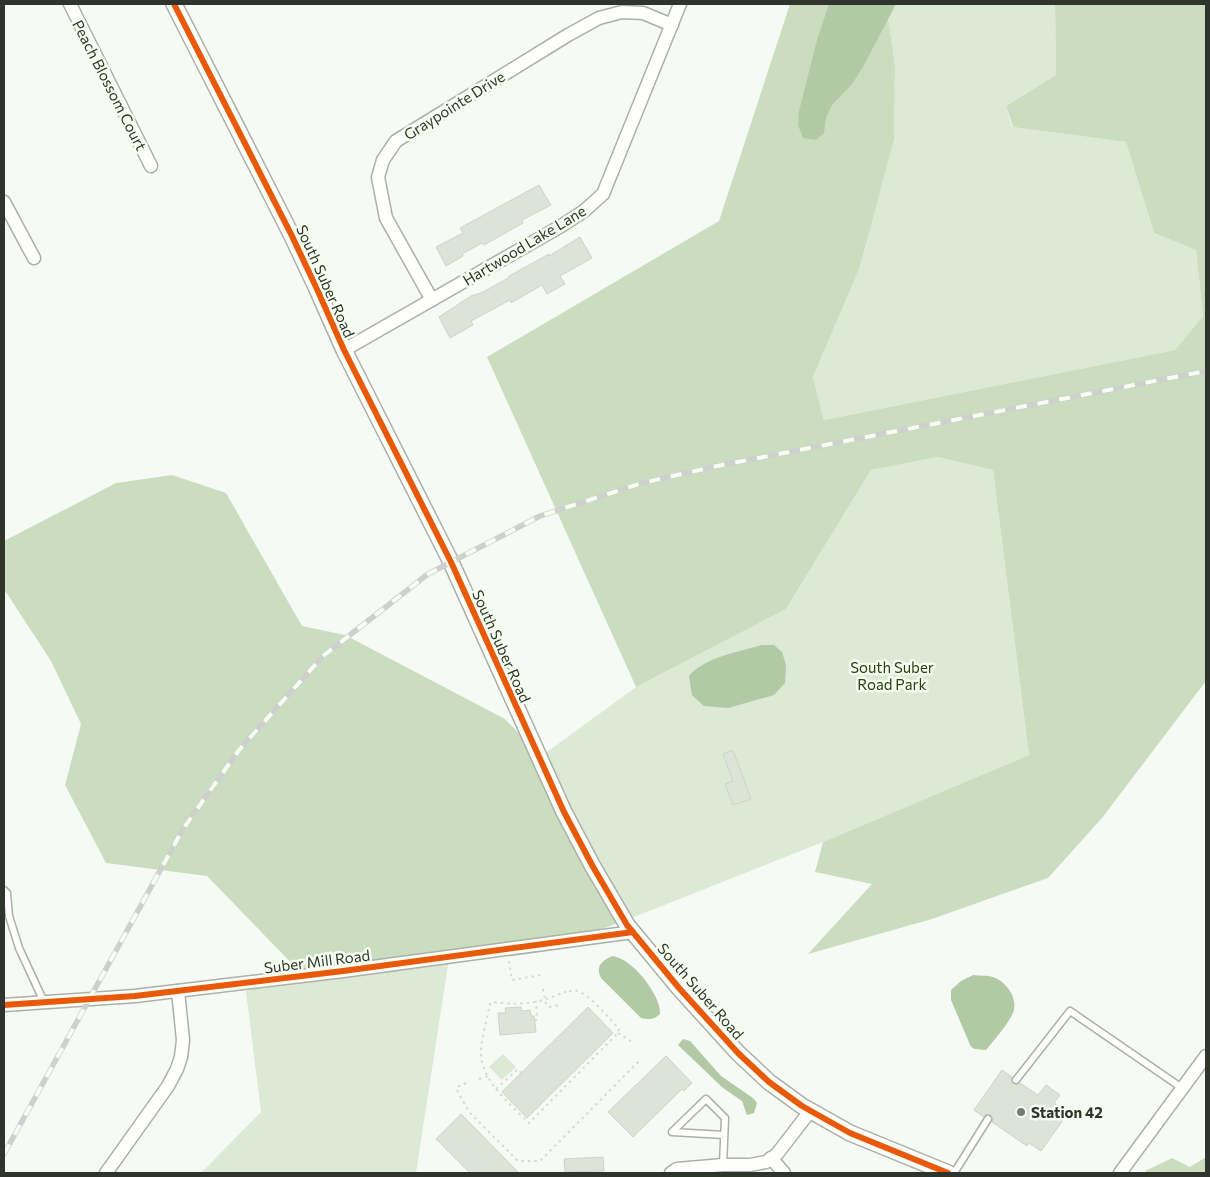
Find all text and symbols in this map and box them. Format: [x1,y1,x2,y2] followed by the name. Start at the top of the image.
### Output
[69,17,151,153] street label: Peach Blossom Court
[400,67,508,143] street label: Graypointe Drive
[459,201,589,289] street label: Hartwood Lake Lane
[293,222,359,340] street label: South Suber Road
[469,587,535,705] street label: South Suber Road
[850,658,934,693] park label: South Suber Road Park
[654,939,748,1043] street label: South Suber Road
[263,946,371,976] street label: Suber Mill Road
[1031,1103,1103,1121] place label: Station 42
[1015,1106,1027,1118] marker: Station 42

